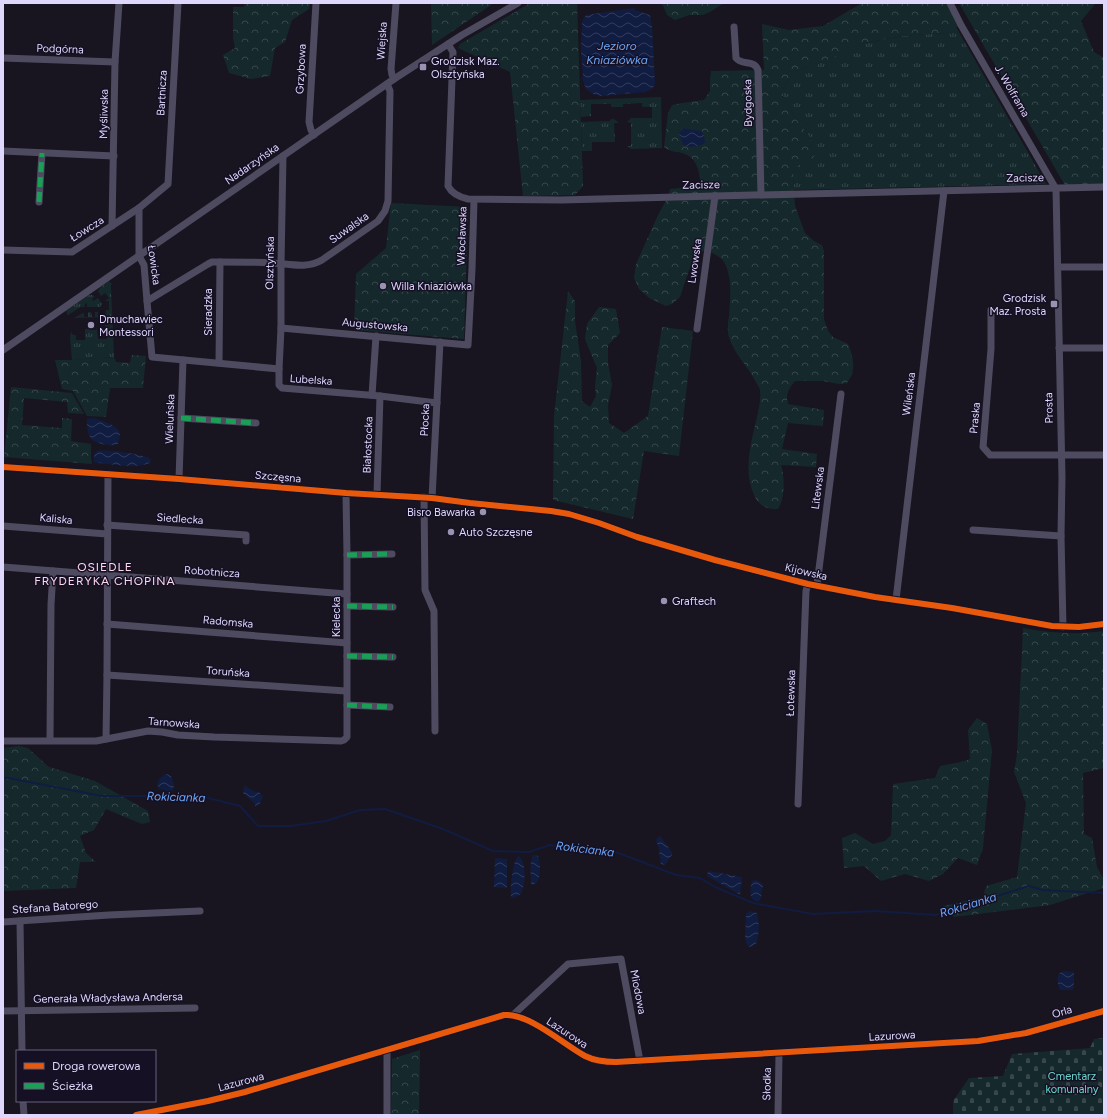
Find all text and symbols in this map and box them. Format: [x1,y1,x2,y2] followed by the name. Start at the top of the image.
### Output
[374,22,390,60] street label: Wiejska
[586,39,648,67] water label: Jezioro Kniaziówka
[36,42,84,56] street label: Podgórna
[293,44,309,94] street label: Grzybowa
[431,55,500,81] place label: Grodzisk Maz. Olsztyńska
[418,62,428,72] marker: Grodzisk Maz. Olsztyńska
[992,63,1032,119] street label: J. Wolframa
[154,70,170,116] street label: Bartnicza
[741,79,755,127] street label: Bydgoska
[97,89,111,139] street label: Myśliwska
[222,141,282,187] street label: Nadarzyńska
[1006,171,1044,185] street label: Zacisze
[682,178,720,192] street label: Zacisze
[454,206,470,266] street label: Włocławska
[327,210,371,246] street label: Suwalska
[68,214,106,244] street label: Łowcza
[263,236,277,290] street label: Olsztyńska
[685,238,705,284] street label: Lwowska
[145,244,163,286] street label: Łowicka
[391,280,472,293] place label: Willa Kniaziówka
[378,281,388,291] marker: Willa Kniaziówka
[202,288,215,336] street label: Sieradzka
[989,292,1047,318] place label: Grodzisk Maz. Prosta
[1049,299,1059,309] marker: Grodzisk Maz. Prosta
[99,313,163,339] place label: Dmuchawiec Montessori
[341,316,409,334] street label: Augustowska
[86,320,96,330] marker: Dmuchawiec Montessori
[289,372,333,388] street label: Lubelska
[900,372,918,416] street label: Wileńska
[1042,392,1056,424] street label: Prosta
[163,394,177,444] street label: Wieluńska
[967,402,983,434] street label: Praska
[418,403,432,437] street label: Płocka
[361,416,375,474] street label: Białostocka
[809,466,827,510] street label: Litewska
[254,469,302,485] street label: Szczęsna
[407,506,475,519] place label: Bisro Bawarka
[478,507,488,517] marker: Bisro Bawarka
[39,511,73,527] street label: Kaliska
[156,511,204,527] street label: Siedlecka
[459,526,533,539] place label: Auto Szczęsne
[446,527,456,537] marker: Auto Szczęsne
[34,560,176,588] district label: OSIEDLE FRYDERYKA CHOPINA
[784,561,828,583] street label: Kijowska
[184,564,240,580] street label: Robotnicza
[672,595,716,608] place label: Graftech
[659,596,669,606] marker: Graftech
[330,597,343,637] street label: Kielecka
[202,613,254,631] street label: Radomska
[206,664,250,680] street label: Toruńska
[784,669,798,717] street label: Łotewska
[148,715,200,731] street label: Tarnowska
[146,789,206,805] water label: Rokicianka
[555,838,615,860] water label: Rokicianka
[938,890,998,920] water label: Rokicianka
[11,898,99,916] street label: Stefana Batorego
[627,969,649,1015] street label: Miodowa
[33,990,183,1006] street label: Generała Władysława Andersa
[1050,1003,1074,1021] street label: Orla
[544,1015,590,1051] street label: Lazurowa
[868,1028,916,1044] street label: Lazurowa
[16,1050,156,1102] legend
[52,1059,140,1073] text: Droga rowerowa
[760,1067,774,1101] street label: Słodka
[217,1070,265,1094] street label: Lazurowa
[1045,1070,1099,1096] park label: Cmentarz komunalny
[52,1079,93,1093] text: Ścieżka

